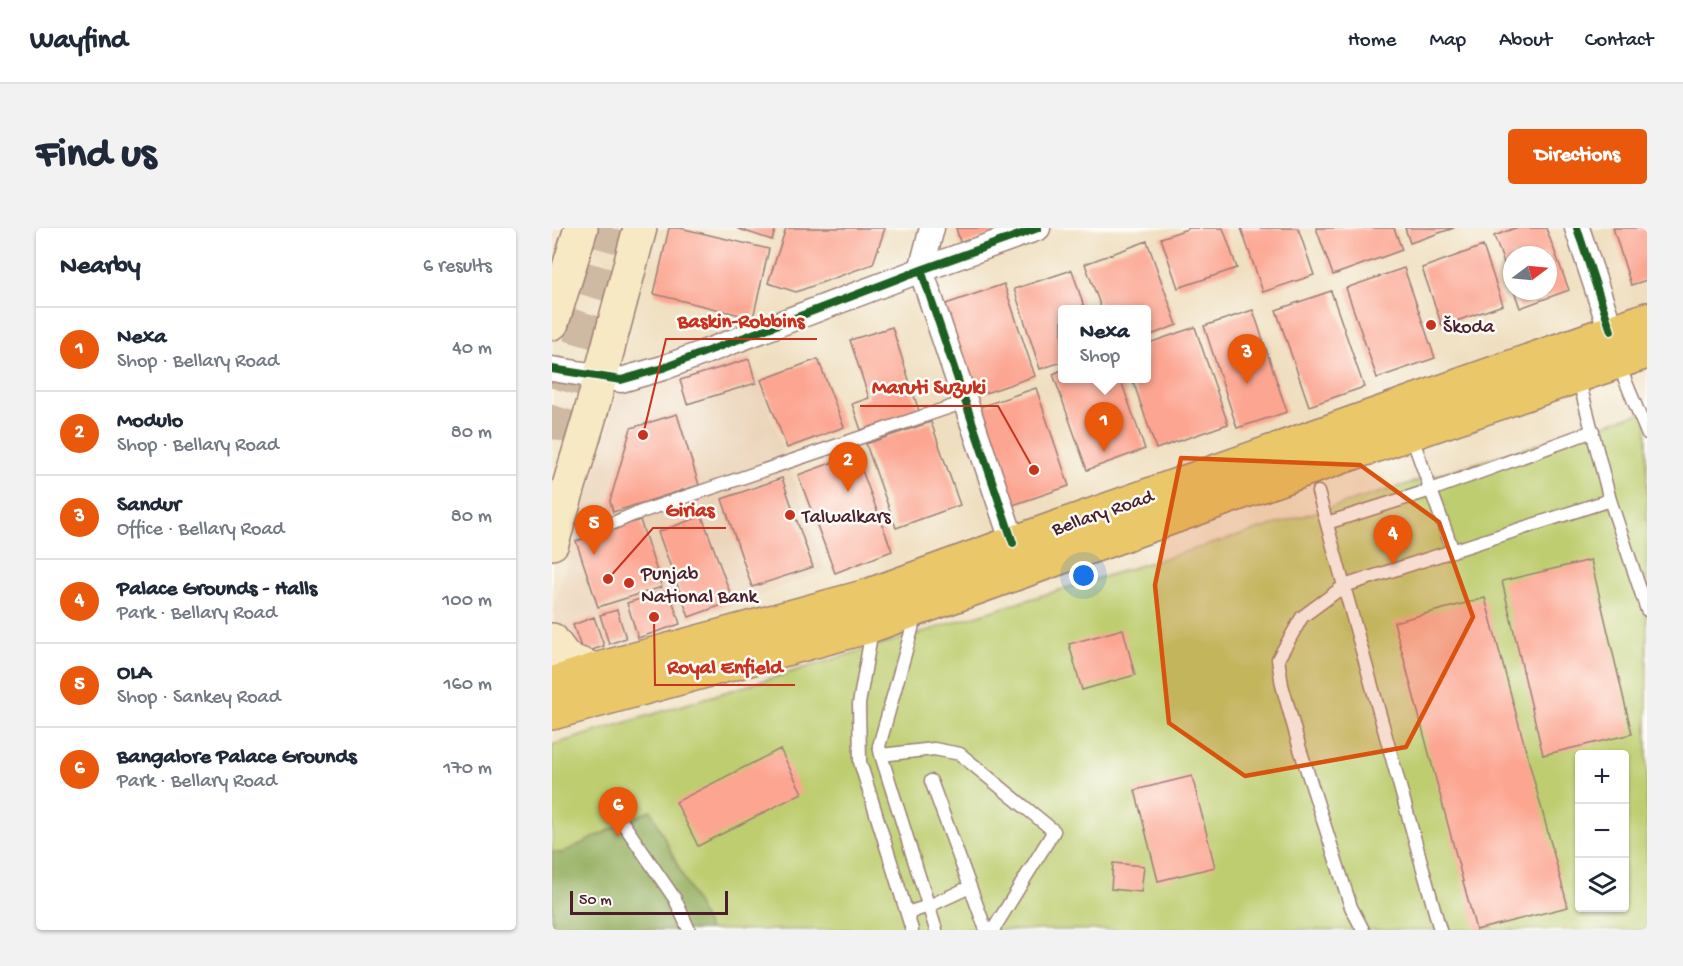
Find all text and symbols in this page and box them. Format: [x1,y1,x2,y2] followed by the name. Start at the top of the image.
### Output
[30,25,127,58] text: Wayfind
[1348,29,1396,54] text: Home
[1429,29,1466,54] text: Map
[1499,29,1552,54] text: About
[1585,29,1653,54] text: Contact
[1508,129,1647,184] button: Directions
[36,132,156,181] text: Find us
[1503,246,1557,300] north arrow
[60,252,141,283] text: Nearby
[423,256,492,279] text: 6 results
[666,300,817,339] callout: Baskin-Robbins
[1058,305,1151,383] popup
[677,311,806,336] text: Baskin-Robbins
[1443,315,1495,340] place label: Škoda
[1424,318,1438,332] marker: Škoda
[1080,320,1129,346] text: Nexa
[117,325,167,351] text: Nexa
[1228,334,1266,384] pin: 3
[75,338,84,361] text: 1
[452,338,492,361] text: 40 m
[1080,346,1120,369] text: Shop
[117,351,279,374] text: Shop · Bellary Road
[860,367,998,406] callout: Maruti Suzuki
[872,377,986,402] text: Maruti Suzuki
[1084,402,1124,452] pin: 1
[117,409,183,435] text: Modulo
[75,422,84,445] text: 2
[451,422,492,445] text: 80 m
[117,435,279,458] text: Shop · Bellary Road
[828,442,868,492] pin: 2
[1048,485,1159,543] street label: Bellary Road
[653,489,726,528] callout: Girias
[117,493,181,519] text: Sandur
[665,500,716,525] text: Girias
[74,506,85,529] text: 3
[451,506,492,529] text: 80 m
[574,506,614,555] pin: 5
[801,507,891,530] place label: Talwalkars
[783,508,797,522] marker: Talwalkars
[1374,516,1412,565] pin: 4
[117,519,284,542] text: Office · Bellary Road
[1069,561,1098,590] your location
[640,564,760,610] place label: Punjab National Bank
[622,576,636,590] marker: Punjab National Bank
[117,577,317,603] text: Palace Grounds - Halls
[75,590,84,613] text: 4
[442,590,492,613] text: 100 m
[117,603,277,626] text: Park · Bellary Road
[655,646,795,685] callout: Royal Enfield
[666,657,785,682] text: Royal Enfield
[117,661,151,687] text: OLA
[74,674,85,697] text: 5
[443,674,492,697] text: 160 m
[117,687,280,710] text: Shop · Sankey Road
[117,745,357,771] text: Bangalore Palace Grounds
[1575,750,1629,912] map controls
[1575,750,1629,804] button: +
[74,758,85,781] text: 6
[443,758,492,781] text: 170 m
[117,771,277,794] text: Park · Bellary Road
[598,788,638,837] pin: 6
[1575,804,1629,858] button: −
[1575,858,1629,912] button: layers
[570,888,728,916] scale bar
[579,892,612,911] text: 50 m

